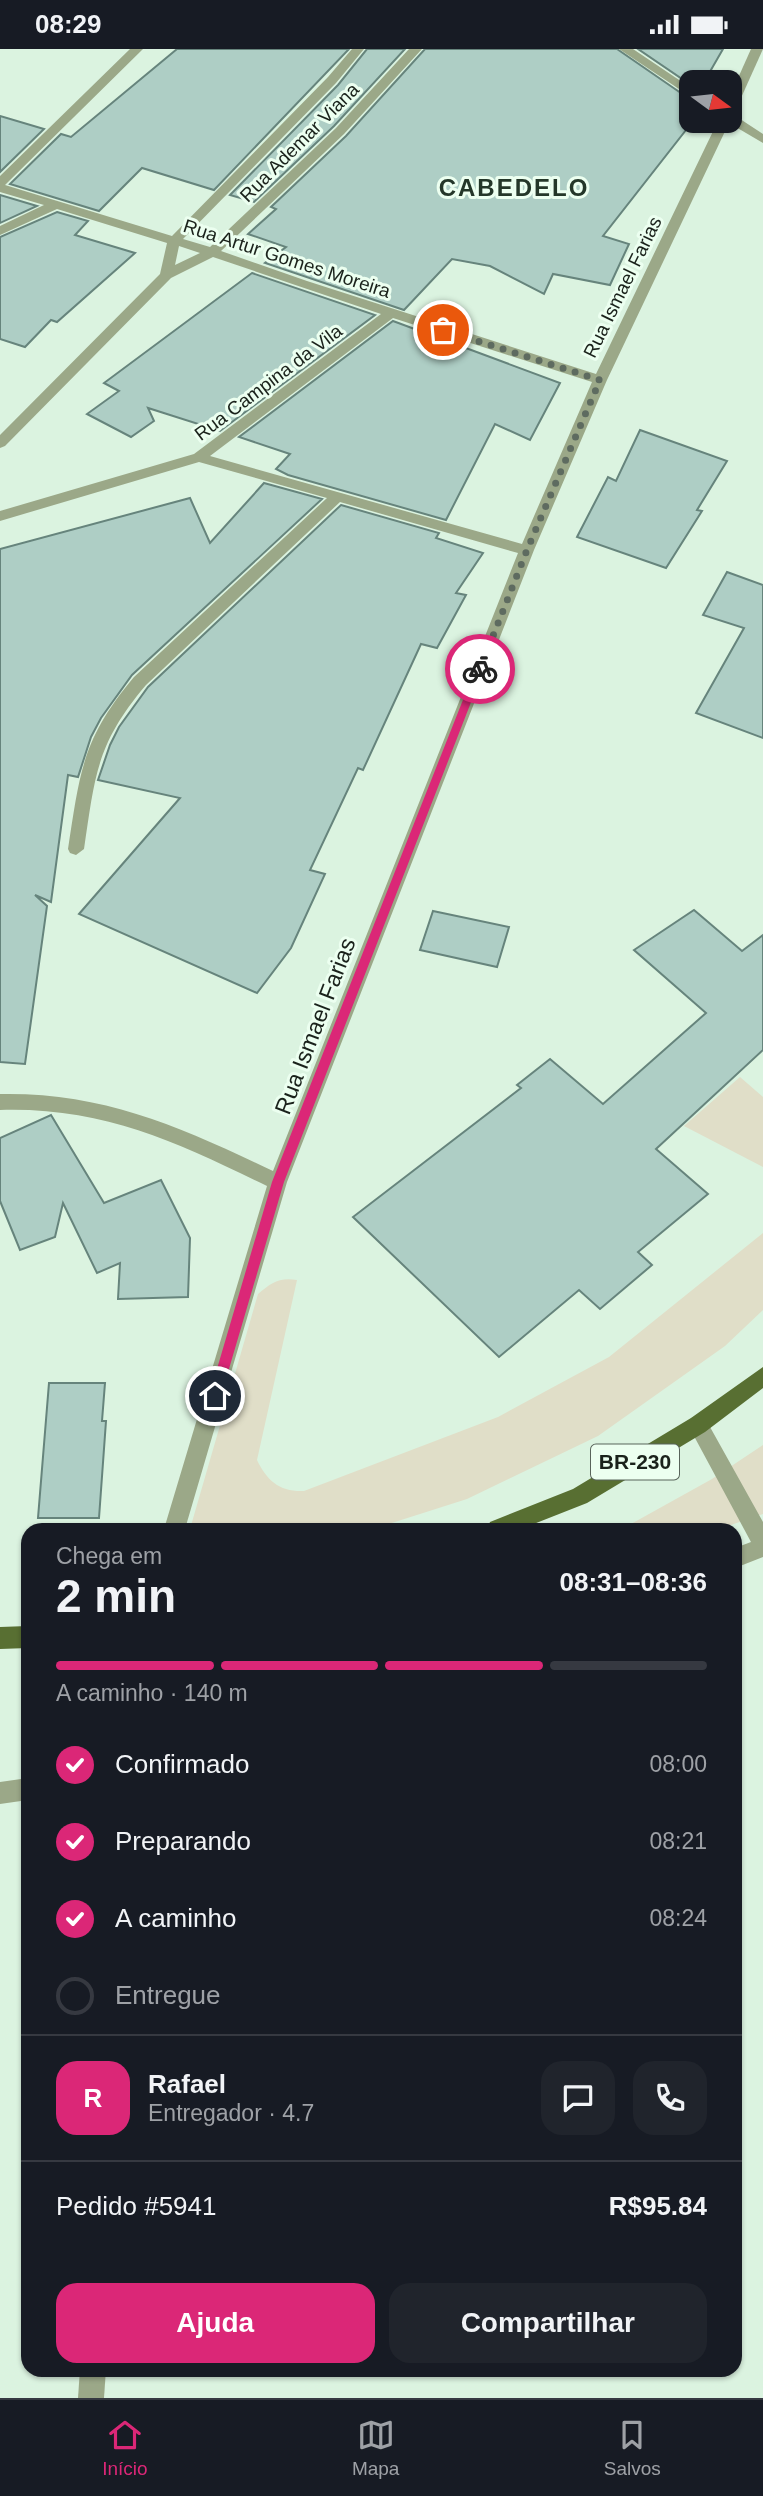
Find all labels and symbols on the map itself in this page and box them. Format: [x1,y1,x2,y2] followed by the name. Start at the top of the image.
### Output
[679,70,742,133] north arrow
[236,78,363,206] street label: Rua Ademar Viana
[439,174,589,201] district label: CABEDELO
[579,213,666,361] street label: Rua Ismael Farias
[181,215,393,302] street label: Rua Artur Gomes Moreira
[413,300,473,360] pin
[190,320,347,445] street label: Rua Campina da Vila
[445,634,515,704] courier
[269,934,361,1118] street label: Rua Ismael Farias
[185,1366,245,1426] pin
[591,1445,679,1479] road number: BR-230

